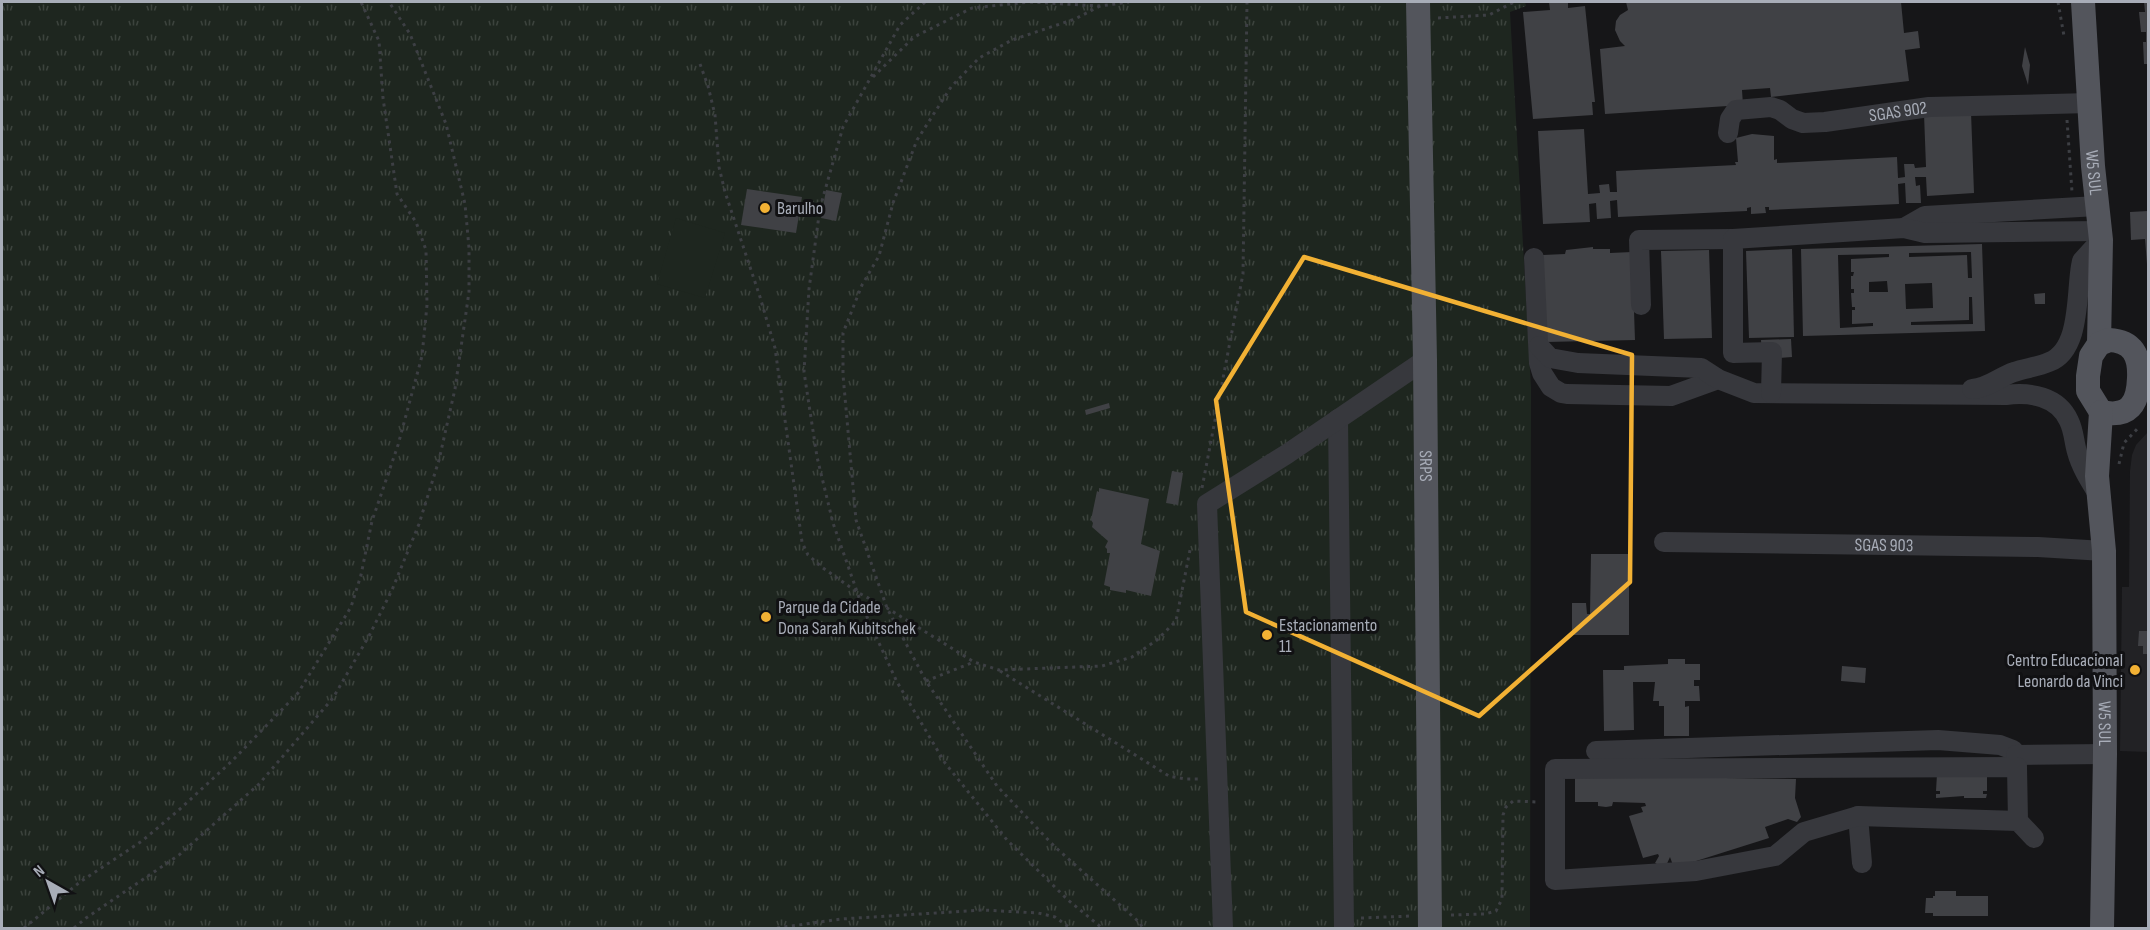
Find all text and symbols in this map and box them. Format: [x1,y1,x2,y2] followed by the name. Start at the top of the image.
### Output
[1868,97,1928,127] street label: SGAS 902
[2081,150,2106,197] street label: W5 SUL
[777,198,823,219] place label: Barulho
[758,201,772,215] marker: Barulho
[1415,450,1436,482] street label: SRPS
[1855,535,1913,556] street label: SGAS 903
[778,597,916,639] place label: Parque da Cidade Dona Sarah Kubitschek
[759,610,773,624] marker: Parque da Cidade Dona Sarah Kubitschek
[1279,615,1377,657] place label: Estacionamento 11
[1260,628,1274,642] marker: Estacionamento 11
[2006,650,2123,692] place label: Centro Educacional Leonardo da Vinci
[2128,663,2142,677] marker: Centro Educacional Leonardo da Vinci
[2094,701,2115,746] street label: W5 SUL
[18,852,78,912] north arrow
[30,862,49,882] text: N

